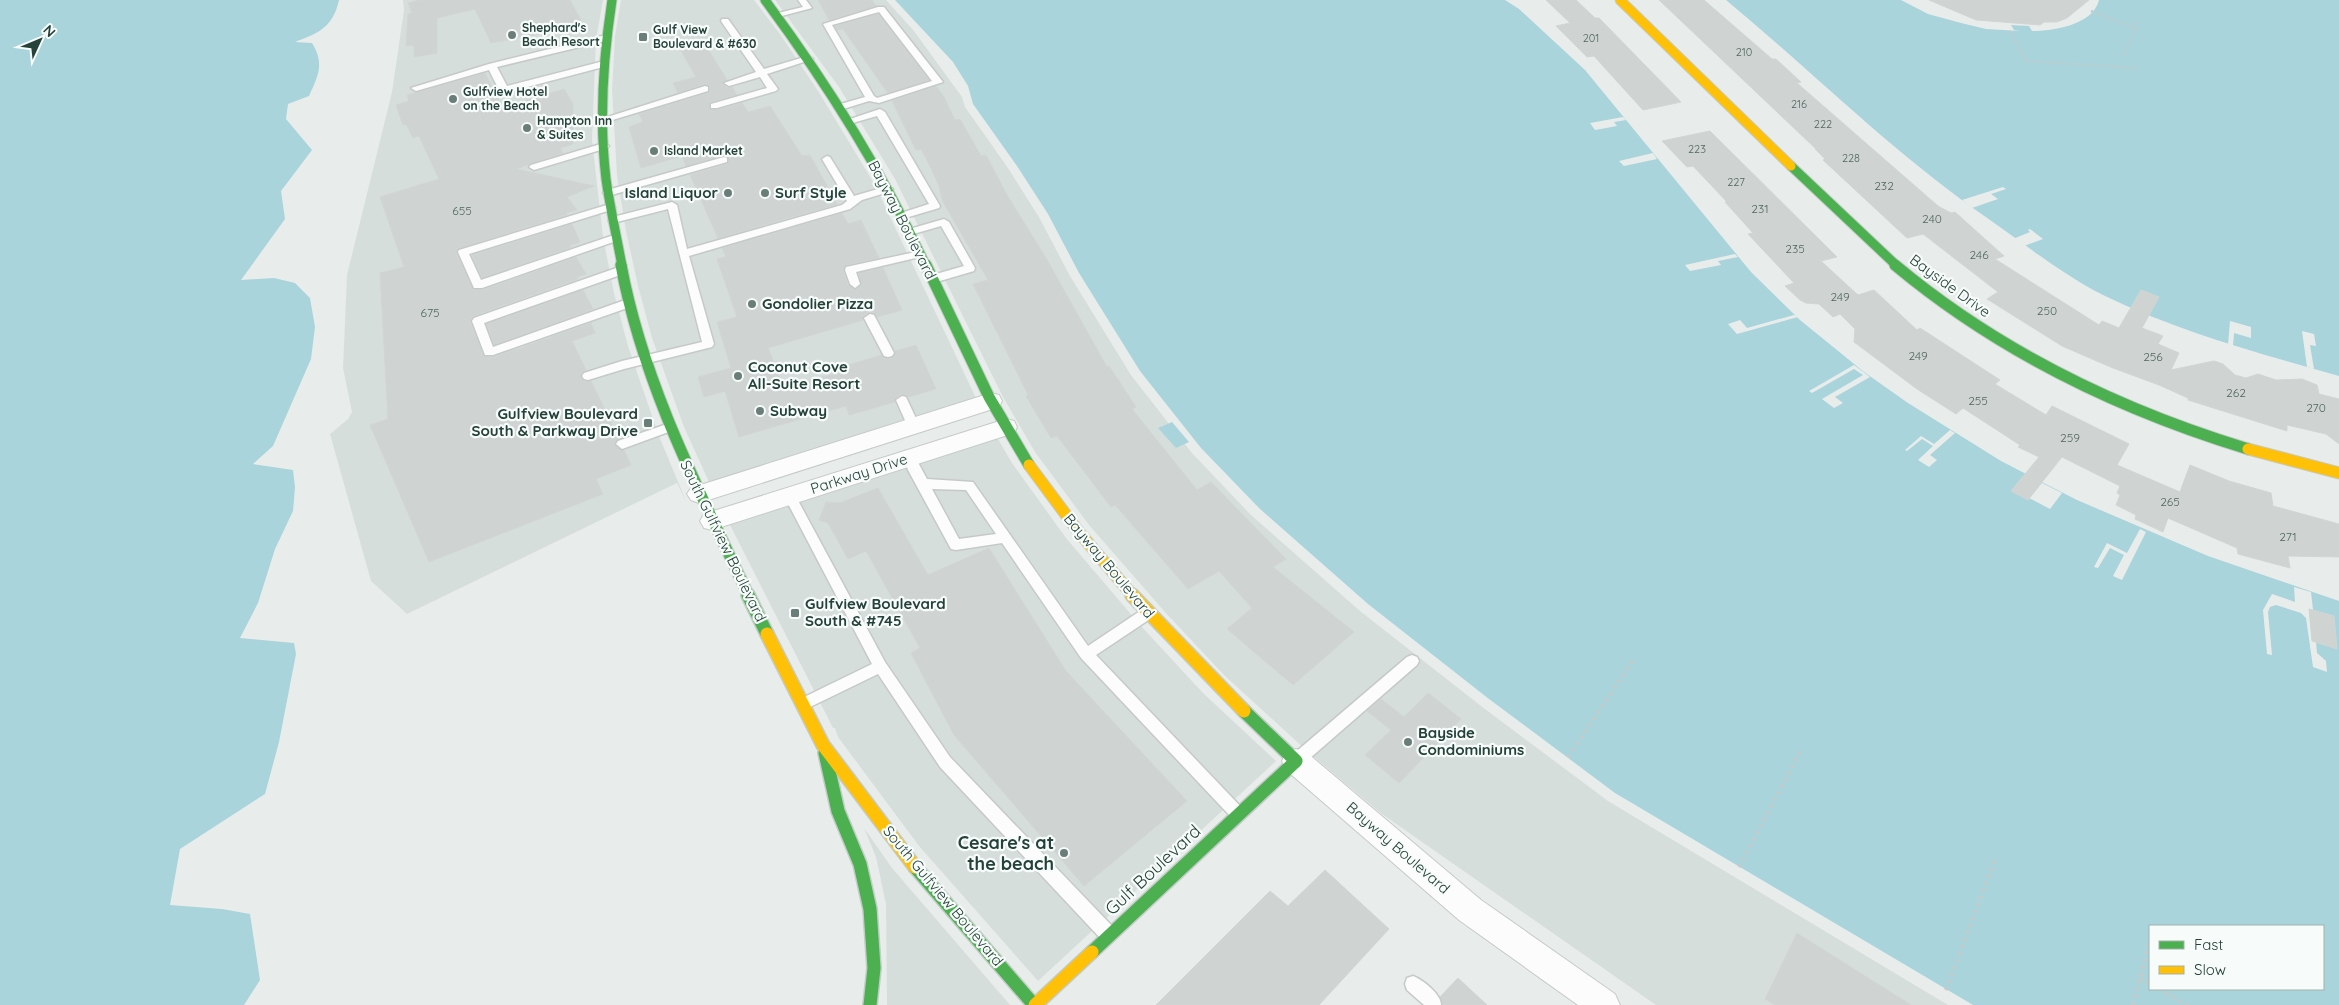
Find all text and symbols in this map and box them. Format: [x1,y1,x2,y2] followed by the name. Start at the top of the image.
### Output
[15,15,65,65] north arrow
[522,20,600,49] place label: Shephard's Beach Resort
[39,21,59,41] text: N
[653,22,756,51] place label: Gulf View Boulevard & #630
[506,29,518,41] marker: Shephard's Beach Resort
[637,31,649,43] marker: Gulf View Boulevard & #630
[1583,31,1599,45] house number: 201
[1736,45,1752,59] house number: 210
[463,84,548,113] place label: Gulfview Hotel on the Beach
[447,93,459,105] marker: Gulfview Hotel on the Beach
[1791,97,1807,111] house number: 216
[537,113,612,142] place label: Hampton Inn & Suites
[1814,117,1832,131] house number: 222
[521,122,533,134] marker: Hampton Inn & Suites
[1688,142,1706,156] house number: 223
[664,143,743,158] place label: Island Market
[648,145,660,157] marker: Island Market
[1842,151,1860,165] house number: 228
[864,157,941,282] street label: Bayway Boulevard
[1727,175,1745,189] house number: 227
[1874,178,1894,193] house number: 232
[625,183,718,202] place label: Island Liquor
[775,183,847,202] place label: Surf Style
[722,187,734,199] marker: Island Liquor
[759,187,771,199] marker: Surf Style
[1751,201,1769,216] house number: 231
[452,203,472,218] house number: 655
[1922,211,1942,226] house number: 240
[1785,241,1805,256] house number: 235
[1969,247,1989,262] house number: 246
[1906,250,1994,321] street label: Bayside Drive
[1830,289,1850,304] house number: 249
[762,294,873,313] place label: Gondolier Pizza
[746,298,758,310] marker: Gondolier Pizza
[2037,303,2057,318] house number: 250
[420,305,440,320] house number: 675
[1908,348,1928,363] house number: 249
[2143,349,2163,364] house number: 256
[748,357,860,393] place label: Coconut Cove All-Suite Resort
[732,370,744,382] marker: Coconut Cove All-Suite Resort
[2226,385,2246,400] house number: 262
[1968,393,1988,408] house number: 255
[2306,400,2326,415] house number: 270
[770,401,827,420] place label: Subway
[471,404,638,440] place label: Gulfview Boulevard South & Parkway Drive
[754,405,766,417] marker: Subway
[642,417,654,429] marker: Gulfview Boulevard South & Parkway Drive
[2060,430,2080,445] house number: 259
[808,449,910,498] street label: Parkway Drive
[676,457,771,625] street label: South Gulfview Boulevard
[2160,494,2180,509] house number: 265
[1060,509,1159,622] street label: Bayway Boulevard
[2279,529,2297,544] house number: 271
[805,594,946,630] place label: Gulfview Boulevard South & #745
[789,607,801,619] marker: Gulfview Boulevard South & #745
[1418,723,1524,759] place label: Bayside Condominiums
[1402,736,1414,748] marker: Bayside Condominiums
[1343,797,1454,898] street label: Bayway Boulevard
[1100,819,1205,920] street label: Gulf Boulevard
[879,822,1008,970] street label: South Gulfview Boulevard
[958,831,1054,875] place label: Cesare's at the beach
[1058,847,1070,859] marker: Cesare's at the beach
[2149,925,2324,990] legend
[2194,935,2223,954] text: Fast
[2194,960,2226,979] text: Slow

